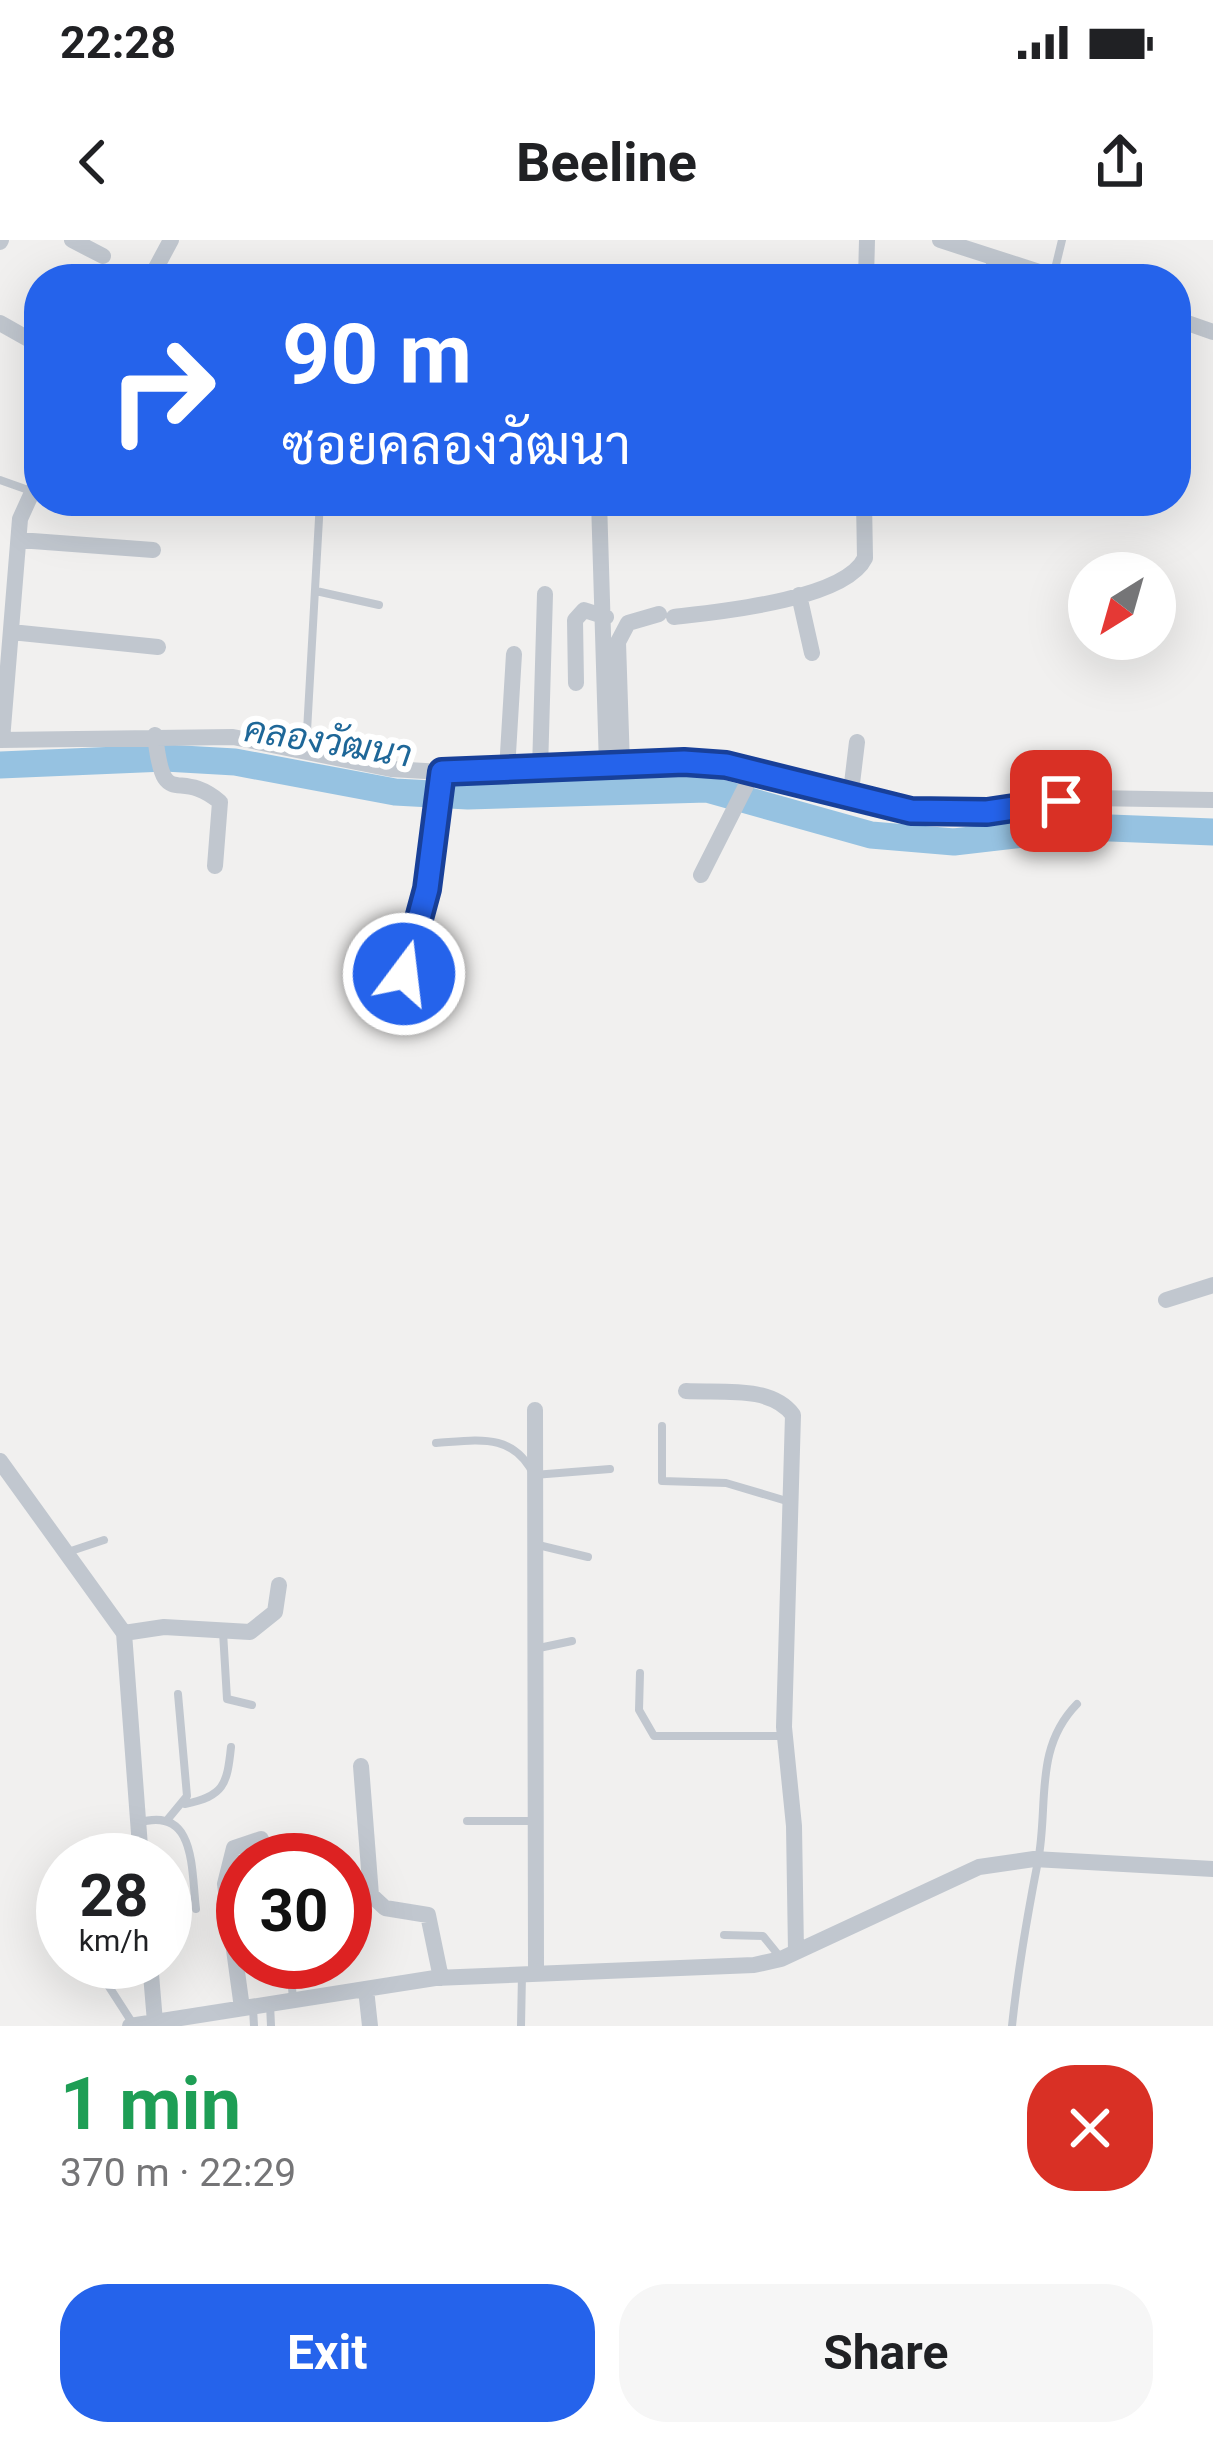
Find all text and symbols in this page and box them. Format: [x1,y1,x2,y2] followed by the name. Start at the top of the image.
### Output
[60,16,176,69] text: 22:28
[60,129,126,195] icon: back
[1087,129,1153,195] icon: share
[516,131,697,194] text: Beeline
[282,305,472,404] text: 90 m
[84,312,240,468] icon: right
[282,414,631,477] text: ซอยคลองวัฒนา
[1068,552,1176,660] north arrow
[1068,552,1176,660] map controls
[241,708,415,776] water label: คลองวัฒนา
[1010,750,1112,852] pin
[1028,768,1094,834] icon: arrive
[341,911,467,1037] position arrow
[216,1833,372,1989] speed limit sign: 30
[80,1860,148,1931] text: 28
[79,1923,149,1958] text: km/h
[60,2062,241,2147] text: 1 min
[1027,2065,1153,2191] button: close
[60,2150,296,2196] text: 370 m · 22:29
[60,2284,595,2422] button: Exit
[619,2284,1153,2422] button: Share

